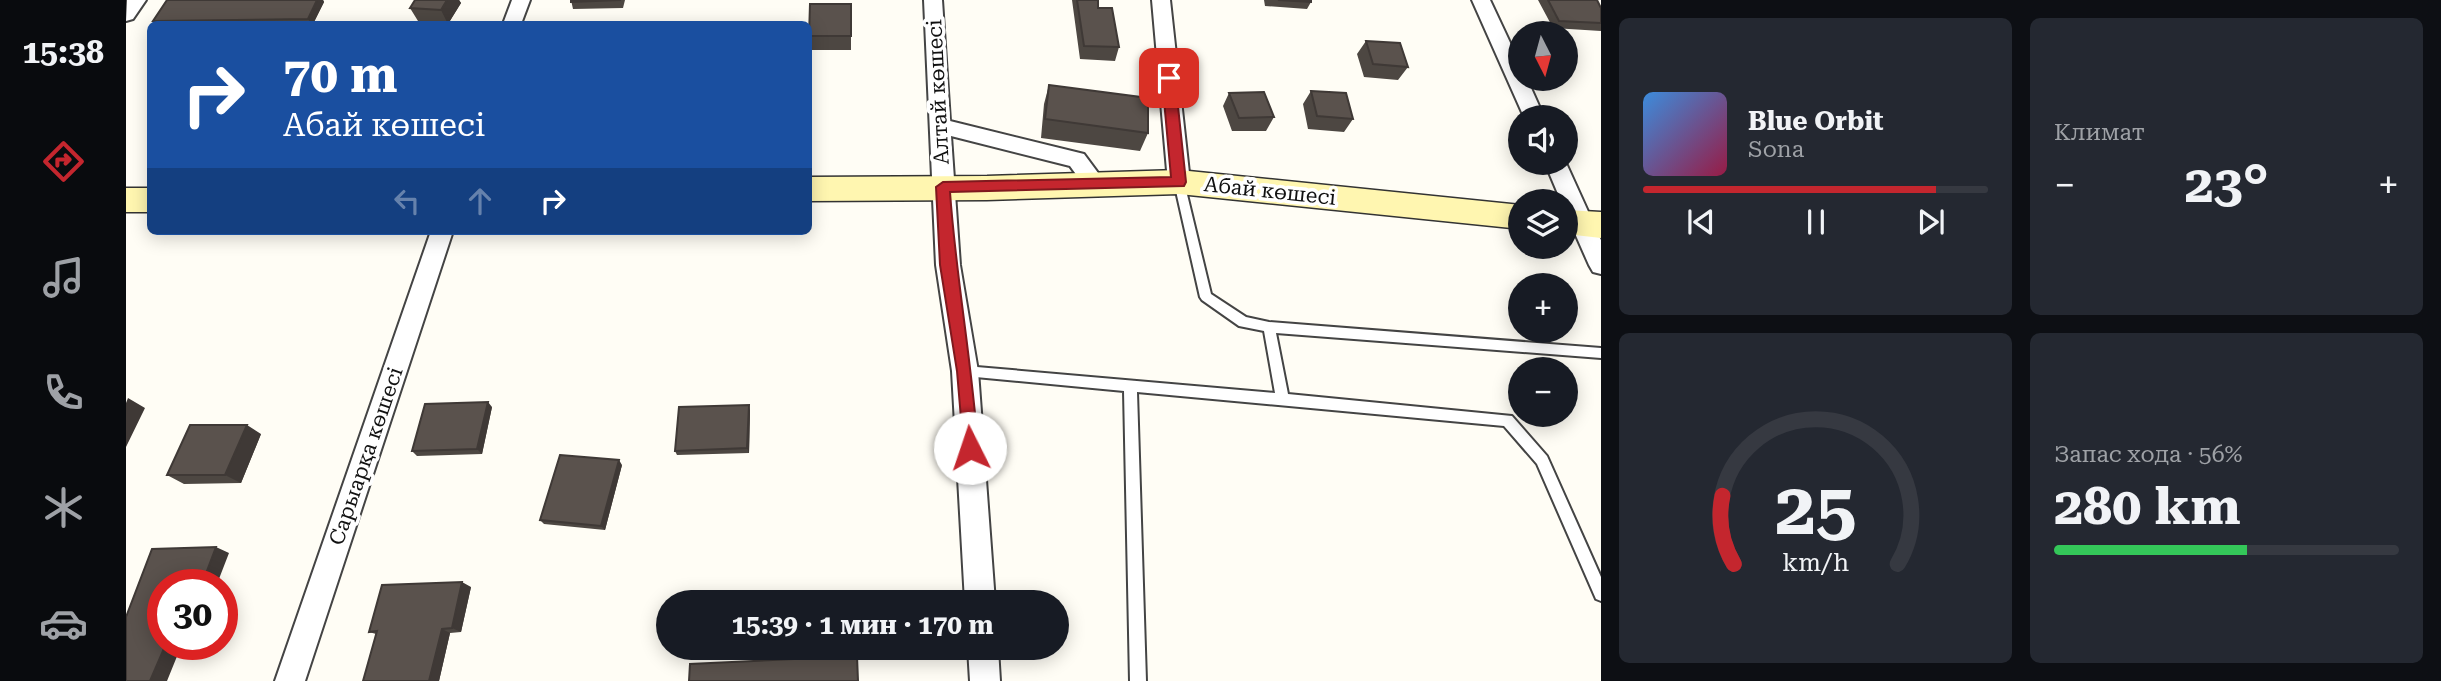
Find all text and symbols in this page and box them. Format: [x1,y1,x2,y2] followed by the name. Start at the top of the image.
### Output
[922,18,954,165] street label: Алтай көшесі
[1508,21,1578,91] north arrow
[1508,21,1578,427] map controls
[22,33,104,71] text: 15:38
[283,47,398,104] text: 70 m
[1139,48,1199,108] pin
[168,49,259,140] icon: right
[1150,59,1188,97] icon: arrive
[1508,105,1578,175] button: sound
[283,106,485,144] text: Абай көшесі
[1748,106,1884,136] text: Blue Orbit
[2054,119,2145,146] text: Климат
[1748,136,1804,163] text: Sona
[39,137,88,186] icon: directions
[2184,154,2269,215] text: 23°
[2054,163,2075,207] text: −
[2378,163,2399,207] text: +
[1203,172,1338,210] street label: Абай көшесі
[388,182,426,220] icon: left
[461,182,499,220] icon: ahead
[534,182,572,220] icon: right
[1508,189,1578,259] button: layers
[1682,203,1720,241] icon: previous
[1797,203,1835,241] icon: pause
[1912,203,1950,241] icon: next
[39,253,88,302] icon: music
[1508,273,1578,343] button: +
[1508,357,1578,427] button: −
[324,364,408,548] street label: Сарыарқа көшесі
[39,368,88,417] icon: phone
[933,411,1007,485] position arrow
[2054,441,2243,468] text: Запас хода · 56%
[1775,467,1856,552] text: 25
[2054,476,2241,537] text: 280 km
[39,483,88,532] icon: climate
[1782,548,1849,577] text: km/h
[147,569,238,660] speed limit sign: 30
[39,599,88,648] icon: car
[732,610,993,640] text: 15:39 · 1 мин · 170 m

